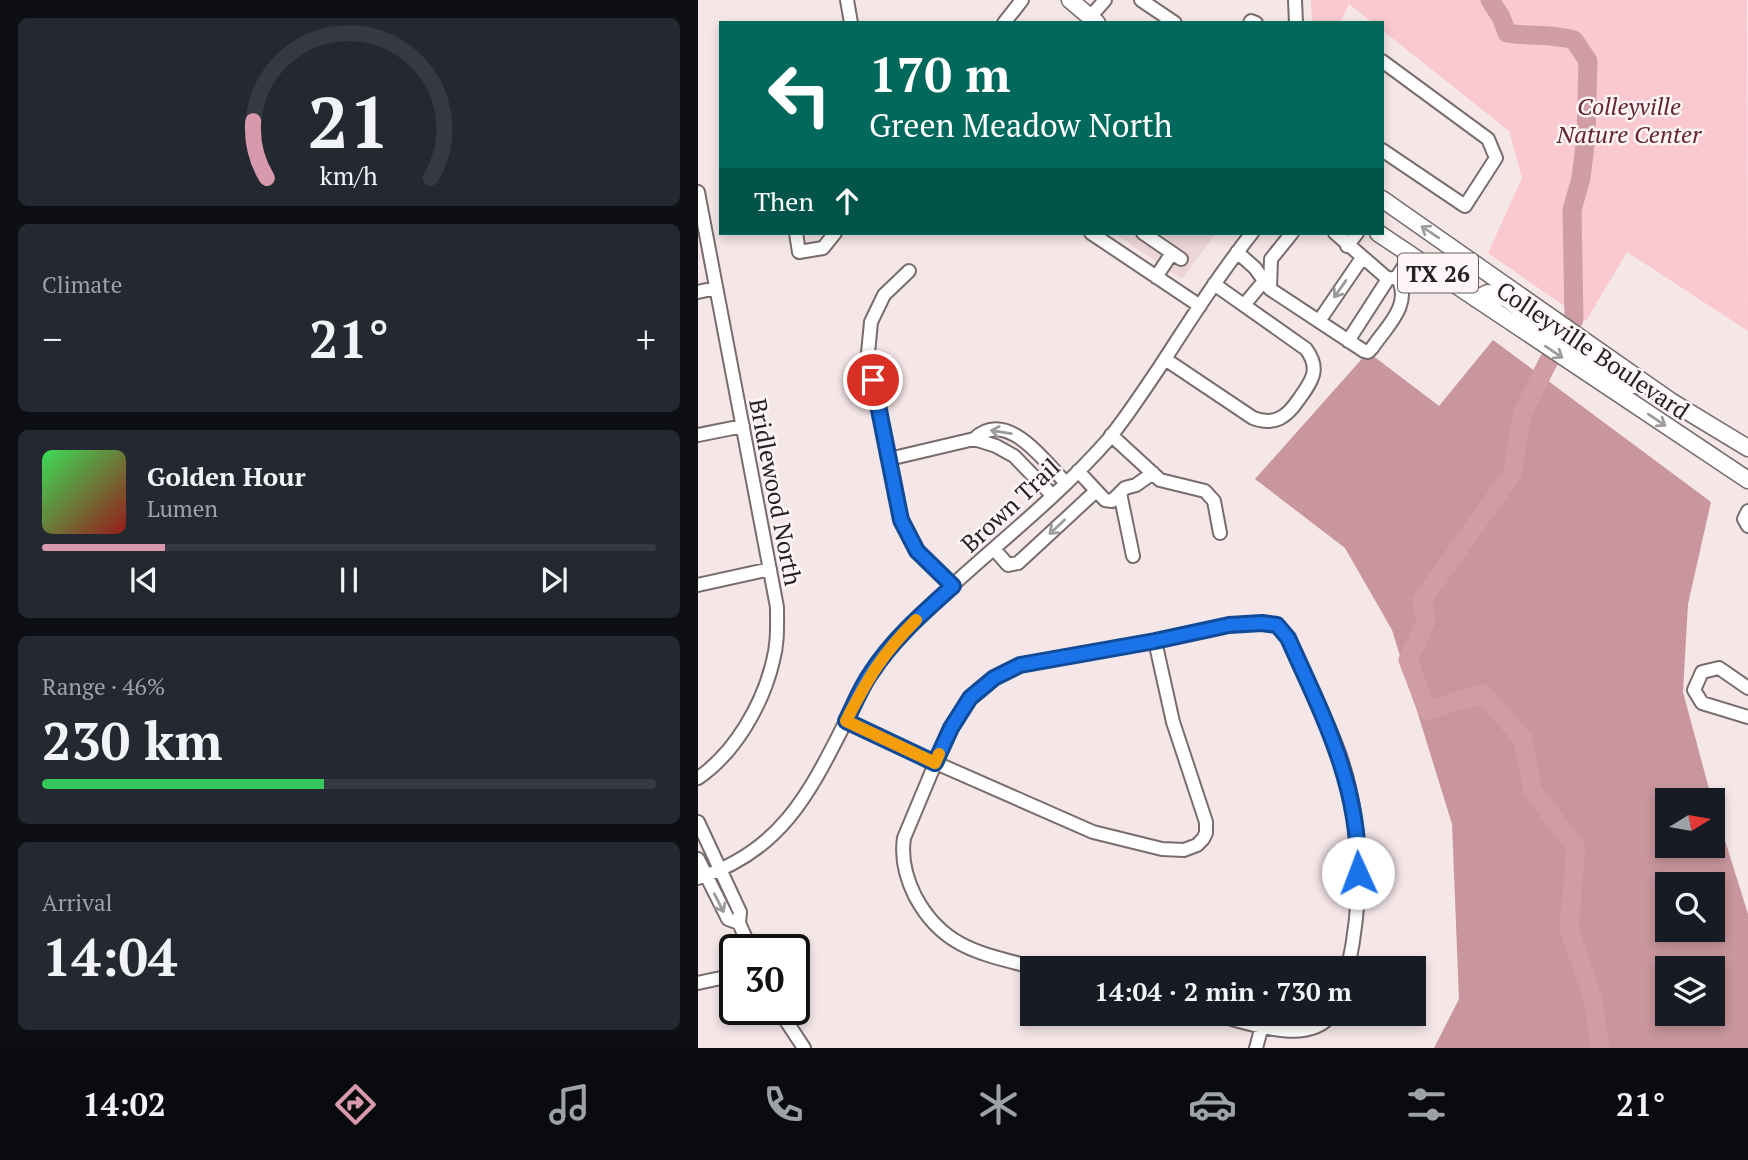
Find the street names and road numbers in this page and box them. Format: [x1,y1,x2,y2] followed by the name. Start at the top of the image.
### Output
[1398,254,1478,292] road number: TX 26
[1490,273,1696,427] street label: Colleyville Boulevard
[742,396,810,588] street label: Bridlewood North
[954,451,1066,559] street label: Brown Trail

